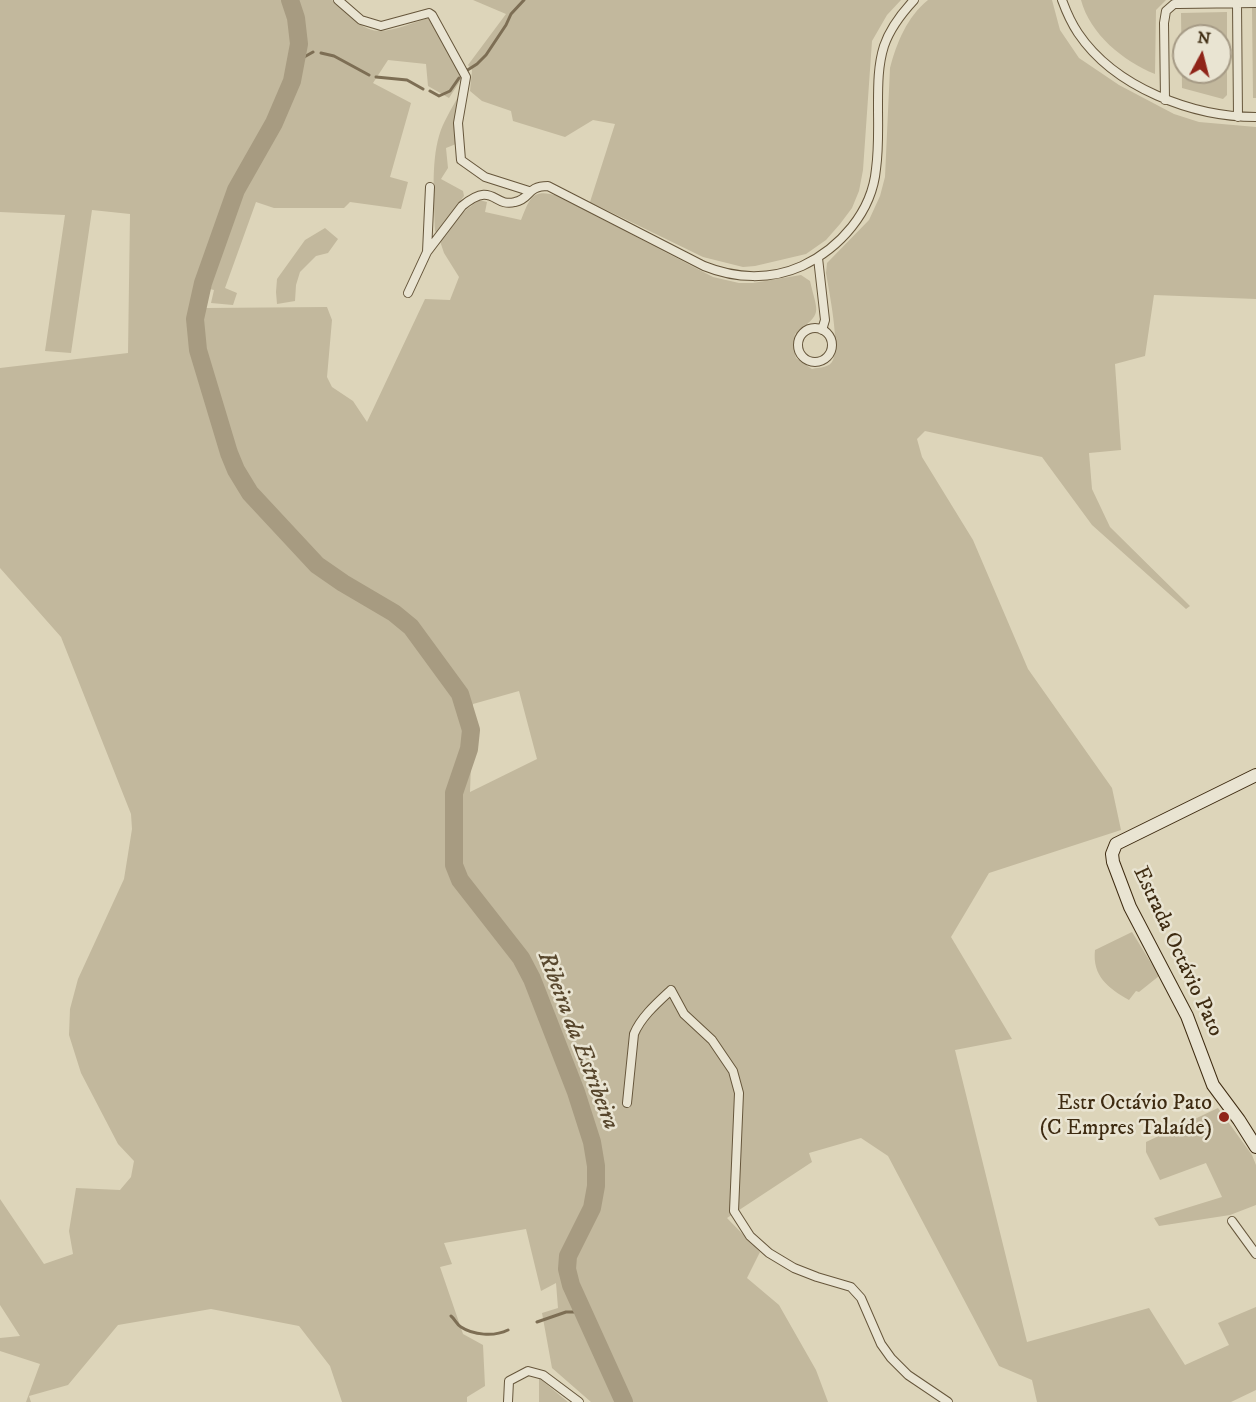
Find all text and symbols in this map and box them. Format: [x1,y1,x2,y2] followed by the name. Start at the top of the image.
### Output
[1172,24,1232,84] north arrow
[1196,27,1212,49] text: N
[1126,863,1228,1041] street label: Estrada Octávio Pato
[530,948,624,1134] water label: Ribeira da Estribeira
[1040,1091,1212,1142] place label: Estr Octávio Pato (C Empres Talaíde)
[1217,1110,1231,1124] marker: Estr Octávio Pato (C Empres Talaíde)

